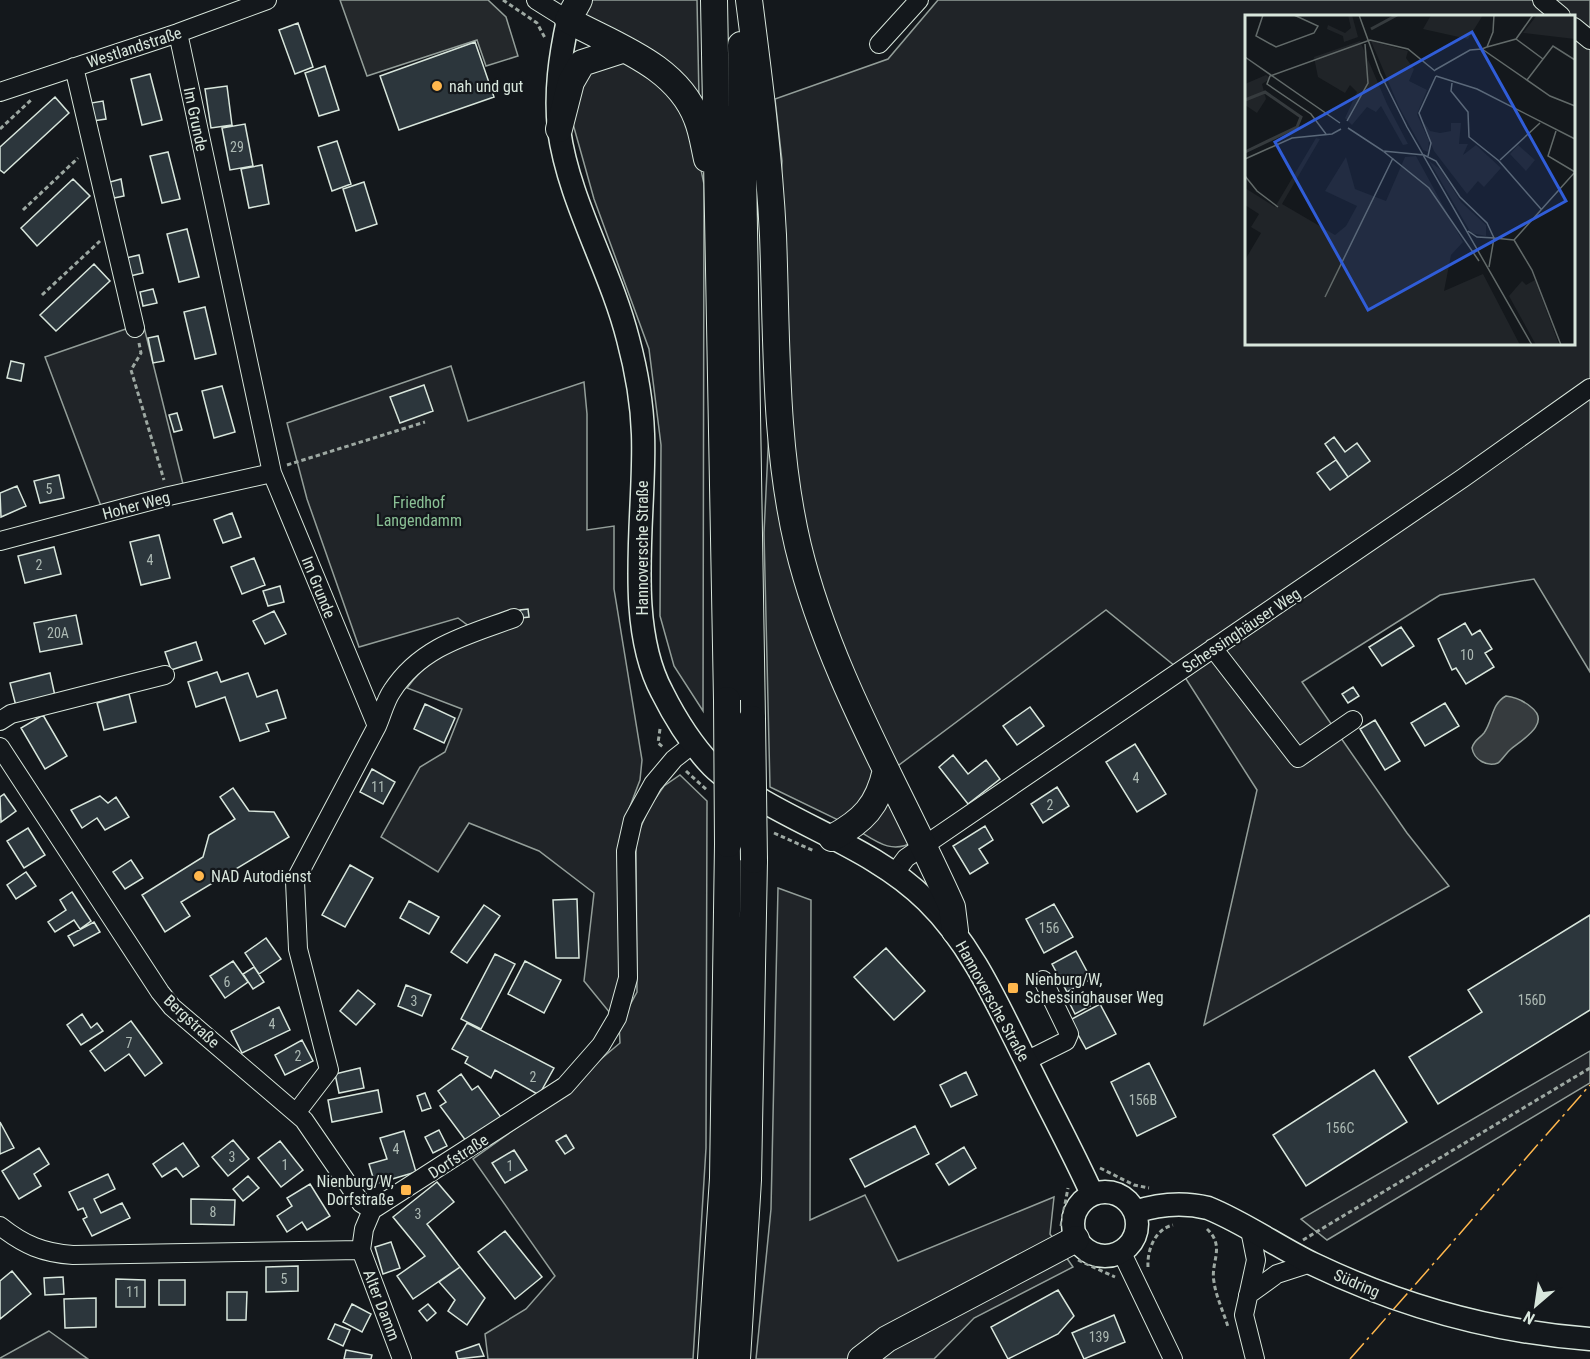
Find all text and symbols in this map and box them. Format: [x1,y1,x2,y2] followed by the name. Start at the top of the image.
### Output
[1245,15,1575,345] inset map
[84,23,184,72] street label: Westlandstraße
[449,77,524,96] place label: nah und gut
[430,79,444,93] marker: nah und gut
[179,85,212,153] street label: Im Grunde
[230,139,244,155] house number: 29
[46,481,53,497] house number: 5
[633,481,652,615] street label: Hannoversche Straße
[100,487,172,524] street label: Hoher Weg
[376,493,462,530] park label: Friedhof Langendamm
[147,552,154,568] house number: 4
[298,554,340,621] street label: Im Grunde
[36,557,43,573] house number: 2
[1179,584,1304,677] street label: Schessinghäuser Weg
[47,625,69,641] house number: 20A
[1460,647,1474,663] house number: 10
[1133,770,1140,786] house number: 4
[371,779,385,795] house number: 11
[1047,797,1054,813] house number: 2
[211,867,312,886] place label: NAD Autodienst
[192,869,206,883] marker: NAD Autodienst
[1039,920,1059,936] house number: 156
[952,938,1034,1065] street label: Hannoversche Straße
[1025,970,1164,1007] place label: Nienburg/W, Schessinghauser Weg
[224,974,231,990] house number: 6
[1006,981,1020,995] marker: Nienburg/W, Schessinghauser Weg
[160,991,223,1052] street label: Bergstraße
[1518,992,1546,1008] house number: 156D
[411,993,417,1009] house number: 3
[269,1016,276,1032] house number: 4
[126,1035,133,1051] house number: 7
[295,1048,302,1064] house number: 2
[530,1069,537,1085] house number: 2
[1129,1092,1157,1108] house number: 156B
[1326,1120,1354,1136] house number: 156C
[425,1130,492,1183] street label: Dorfstraße
[393,1141,400,1157] house number: 4
[229,1149,235,1165] house number: 3
[282,1157,288,1173] house number: 1
[507,1158,513,1174] house number: 1
[317,1172,394,1209] place label: Nienburg/W, Dorfstraße
[399,1183,413,1197] marker: Nienburg/W, Dorfstraße
[210,1204,217,1220] house number: 8
[415,1206,421,1222] house number: 3
[1331,1265,1383,1302] street label: Südring
[359,1267,404,1343] street label: Alter Damm
[281,1271,288,1287] house number: 5
[1506,1275,1566,1335] north arrow
[126,1284,140,1300] house number: 11
[1520,1307,1538,1328] text: N
[1089,1329,1109,1345] house number: 139

